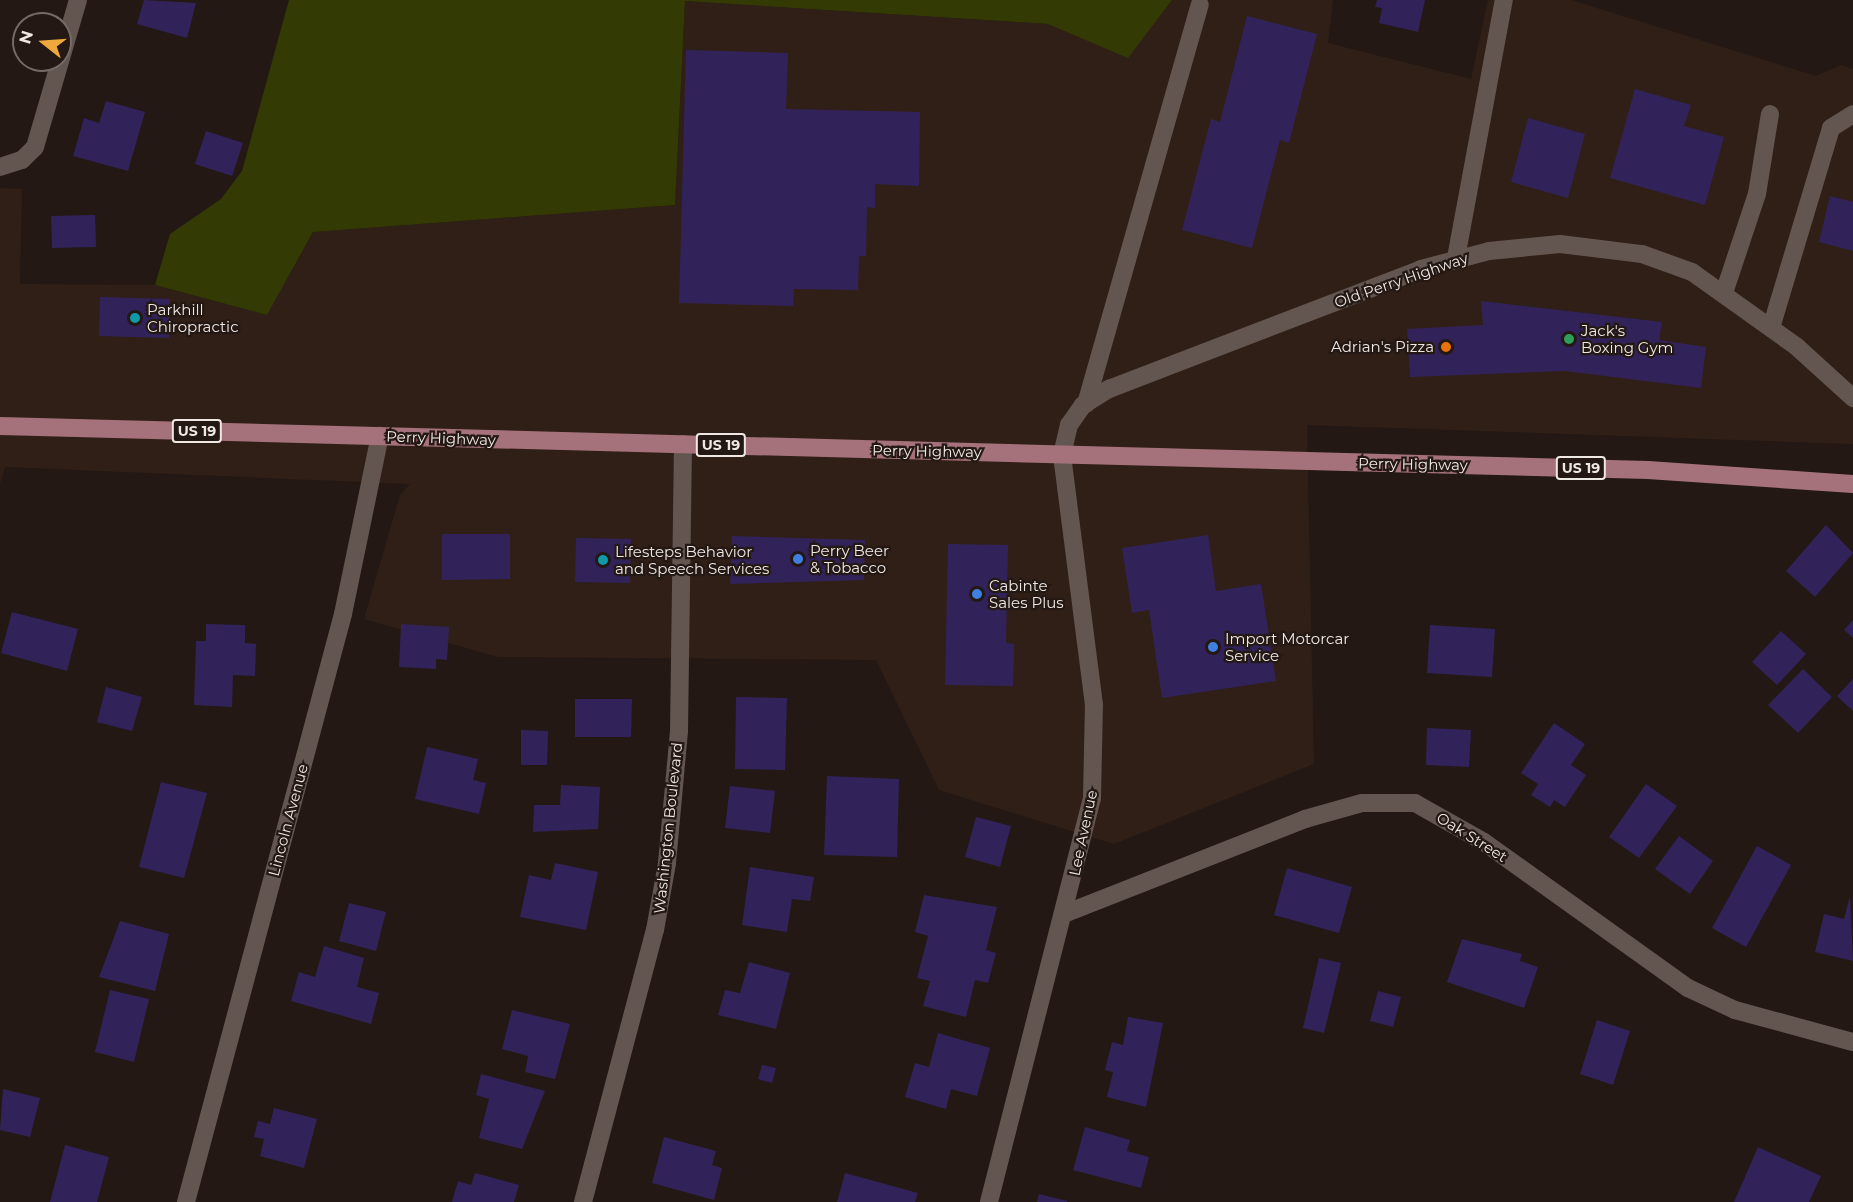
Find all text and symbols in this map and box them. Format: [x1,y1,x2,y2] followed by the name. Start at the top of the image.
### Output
[12,12,72,72] north arrow
[15,28,37,46] text: N
[1332,249,1470,311] street label: Old Perry Highway
[147,300,239,335] place label: Parkhill Chiropractic
[128,311,142,325] marker: Parkhill Chiropractic
[1581,321,1673,356] place label: Jack's Boxing Gym
[1562,332,1576,346] marker: Jack's Boxing Gym
[1331,338,1434,356] place label: Adrian's Pizza
[1439,340,1453,354] marker: Adrian's Pizza
[172,420,222,442] road number: US 19
[386,427,496,449] street label: Perry Highway
[696,434,746,456] road number: US 19
[872,441,982,461] street label: Perry Highway
[1358,454,1468,474] street label: Perry Highway
[1556,457,1606,479] road number: US 19
[810,541,889,576] place label: Perry Beer & Tobacco
[615,542,769,577] place label: Lifesteps Behavior and Speech Services
[791,552,805,566] marker: Perry Beer & Tobacco
[596,553,610,567] marker: Lifesteps Behavior and Speech Services
[989,576,1064,611] place label: Cabinte Sales Plus
[970,587,984,601] marker: Cabinte Sales Plus
[1225,629,1349,664] place label: Import Motorcar Service
[1206,640,1220,654] marker: Import Motorcar Service
[650,741,686,915] street label: Washington Boulevard
[264,762,312,878] street label: Lincoln Avenue
[1065,788,1101,878] street label: Lee Avenue
[1433,808,1511,866] street label: Oak Street

